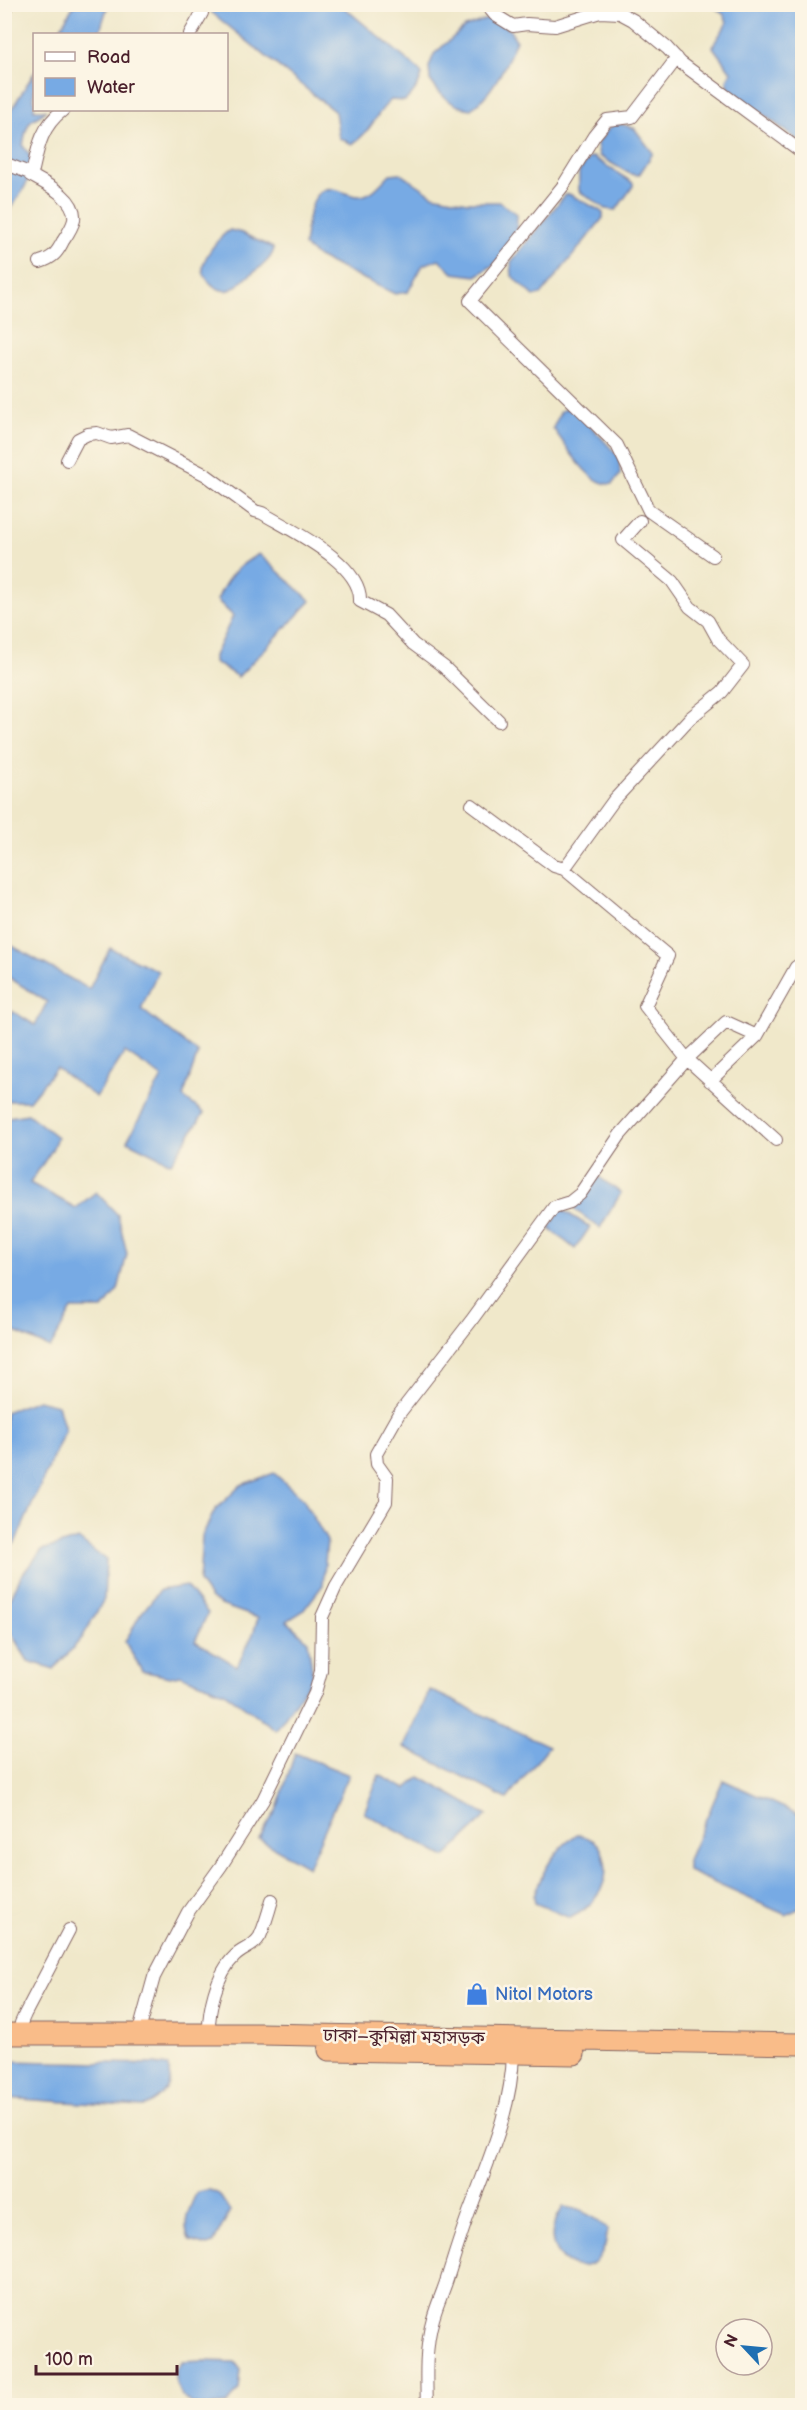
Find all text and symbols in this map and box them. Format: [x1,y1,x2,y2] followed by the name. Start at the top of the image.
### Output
[33,33,228,111] legend
[87,47,131,68] text: Road
[87,77,135,98] text: Water
[464,1981,490,2007] shop icon: Nitol Motors
[495,1984,593,2005] place label: Nitol Motors
[322,2025,486,2049] street label: ঢাকা–কুমিল্লা মহাসড়ক
[714,2317,774,2377] north arrow
[721,2332,743,2351] text: N
[36,2338,177,2376] scale bar
[45,2349,93,2370] text: 100 m

